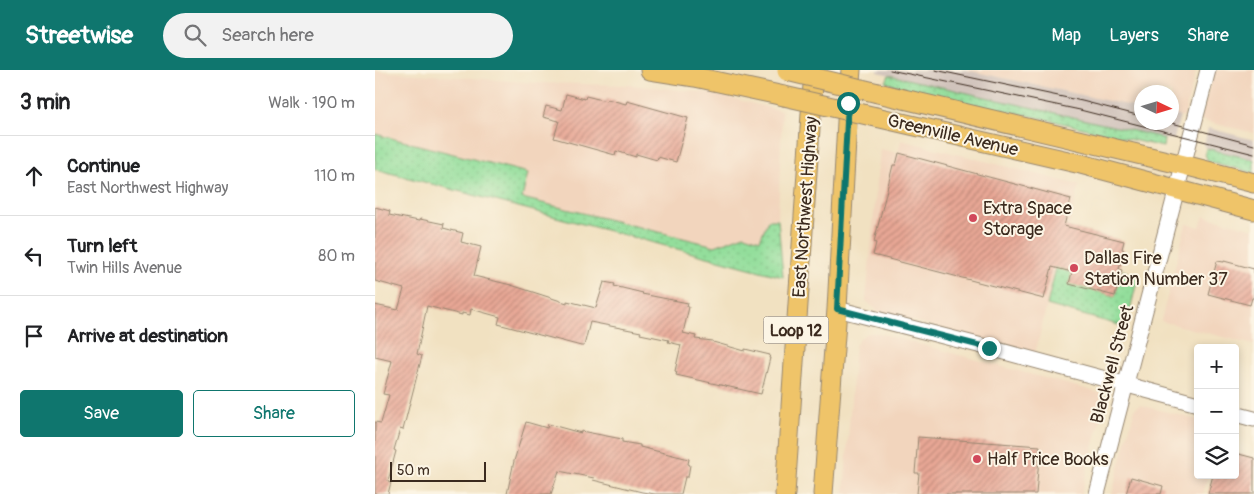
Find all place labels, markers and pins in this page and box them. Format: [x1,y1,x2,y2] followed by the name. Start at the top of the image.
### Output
[983,197,1072,241] place label: Extra Space Storage
[967,212,979,224] marker: Extra Space Storage
[1084,247,1228,291] place label: Dallas Fire Station Number 37
[1068,262,1080,274] marker: Dallas Fire Station Number 37
[987,448,1108,471] place label: Half Price Books
[971,453,983,465] marker: Half Price Books

